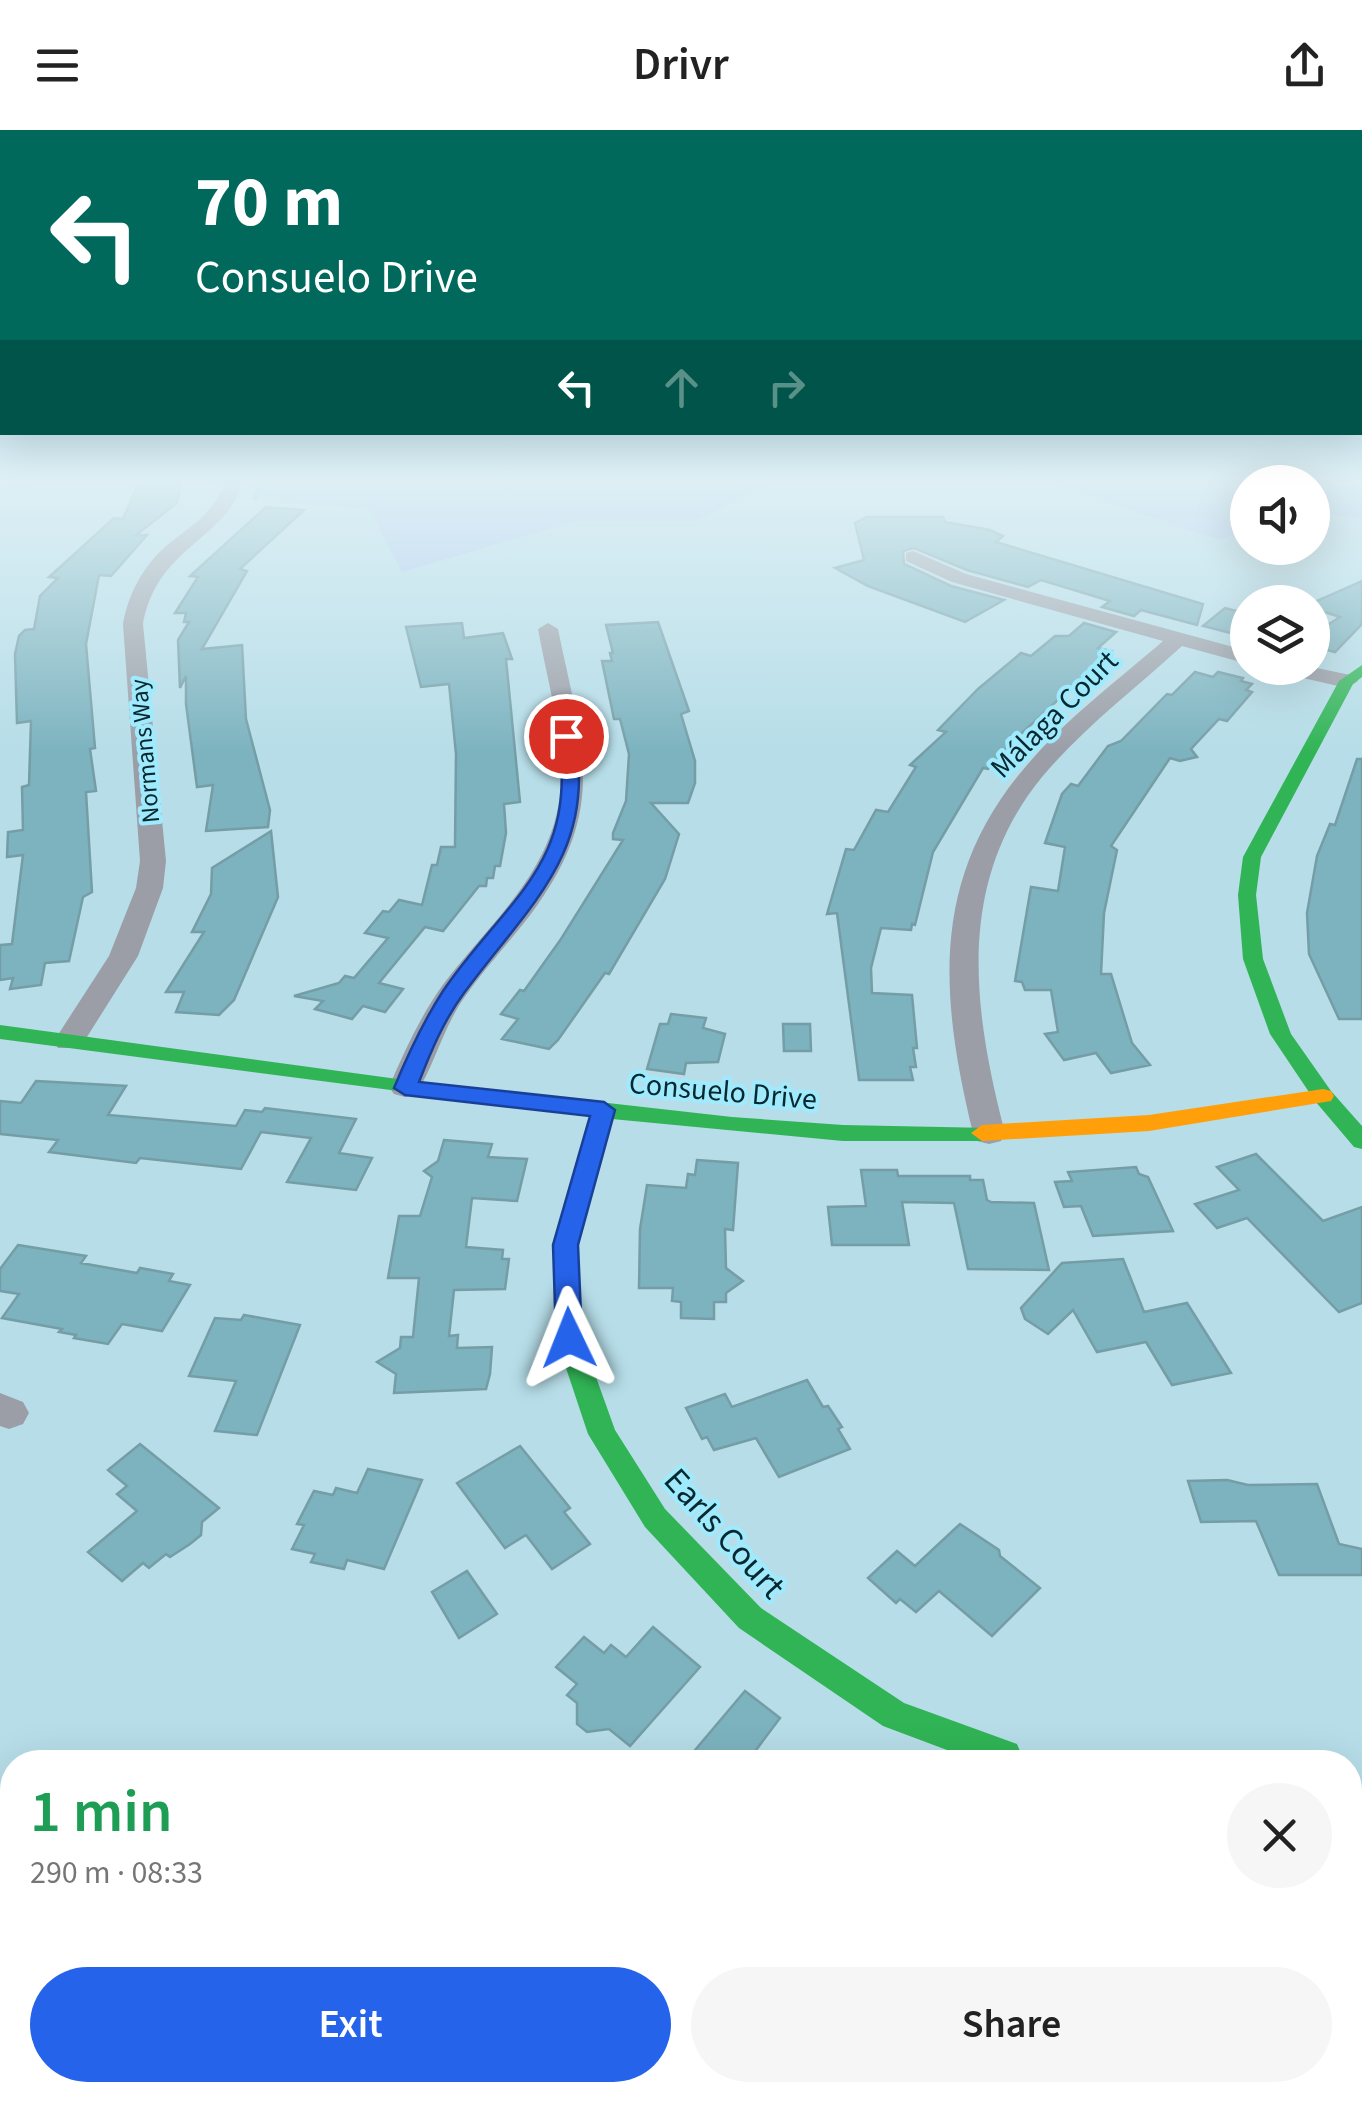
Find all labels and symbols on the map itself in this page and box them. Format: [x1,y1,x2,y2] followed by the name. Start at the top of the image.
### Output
[981,641,1128,788] street label: Málaga Court
[121,677,169,824] street label: Normans Way
[524,694,609,779] pin
[627,1062,819,1121] street label: Consuelo Drive
[517,1286,621,1390] position arrow
[652,1457,797,1610] street label: Earls Court

